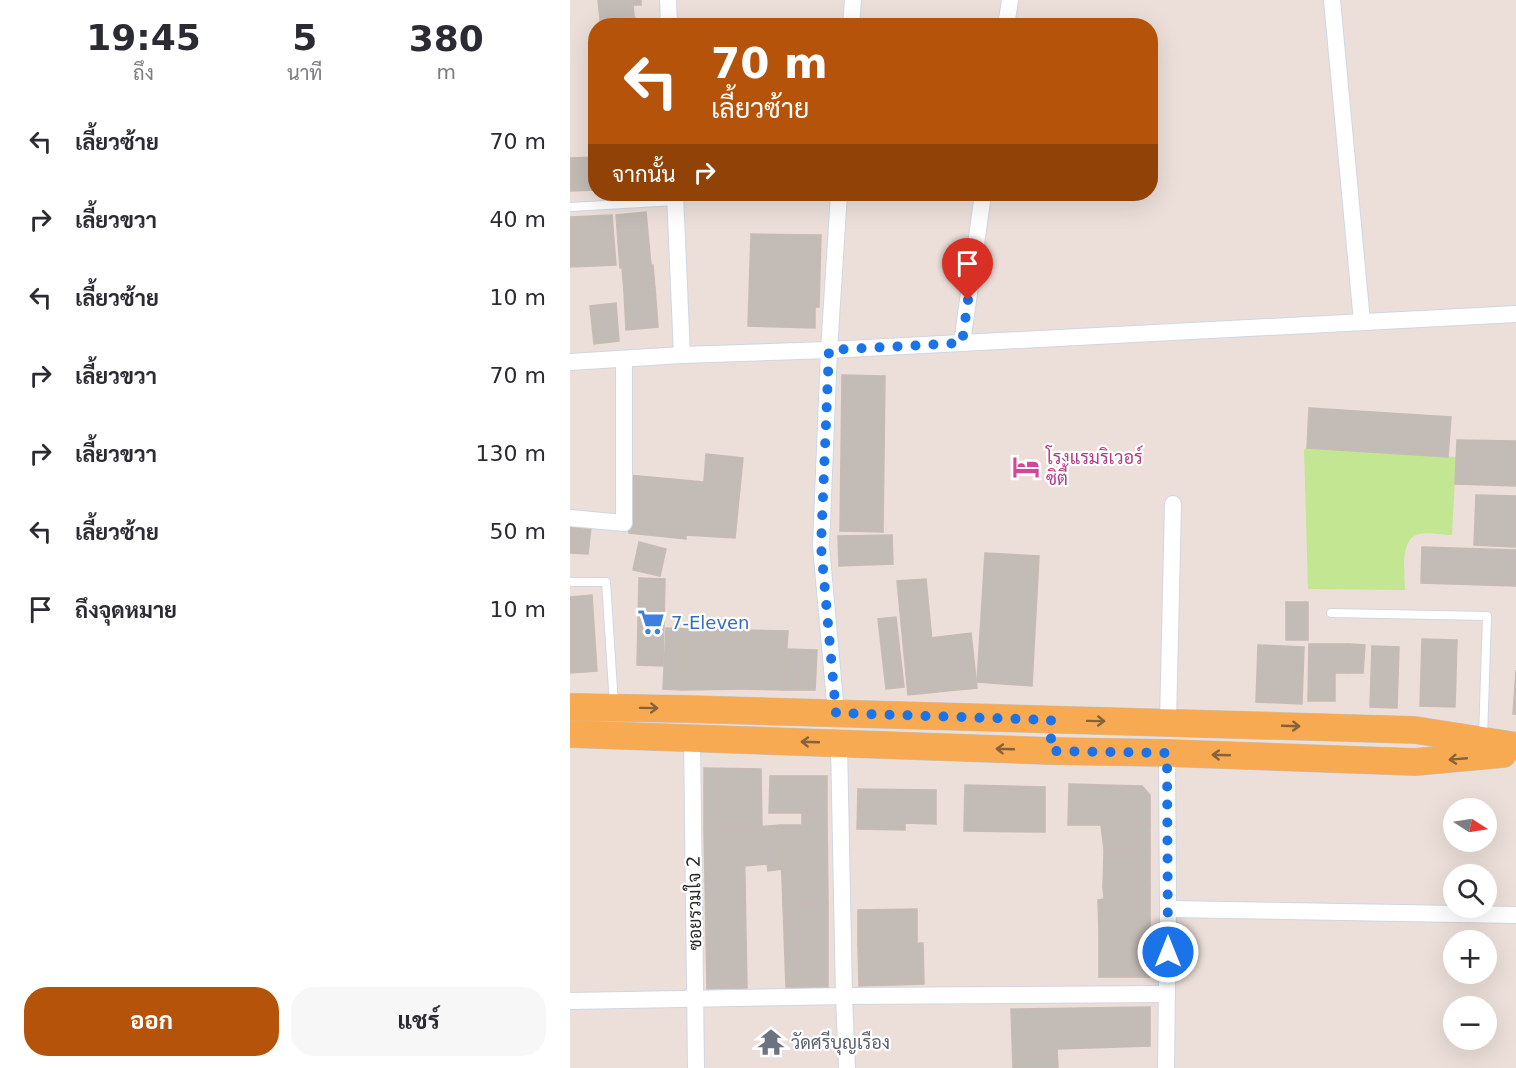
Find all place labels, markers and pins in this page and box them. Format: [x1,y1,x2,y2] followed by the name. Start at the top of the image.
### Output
[942,238,993,300] pin
[1045,445,1143,489] place label: โรงแรมริเวอร์ ซิตี้
[1011,452,1041,482] hotel icon: โรงแรมริเวอร์ ซิตี้
[636,607,666,637] supermarket icon: 7-Eleven
[671,612,750,633] place label: 7-Eleven
[756,1027,786,1057] temple icon: วัดศรีบุญเรือง
[791,1030,890,1055] place label: วัดศรีบุญเรือง

